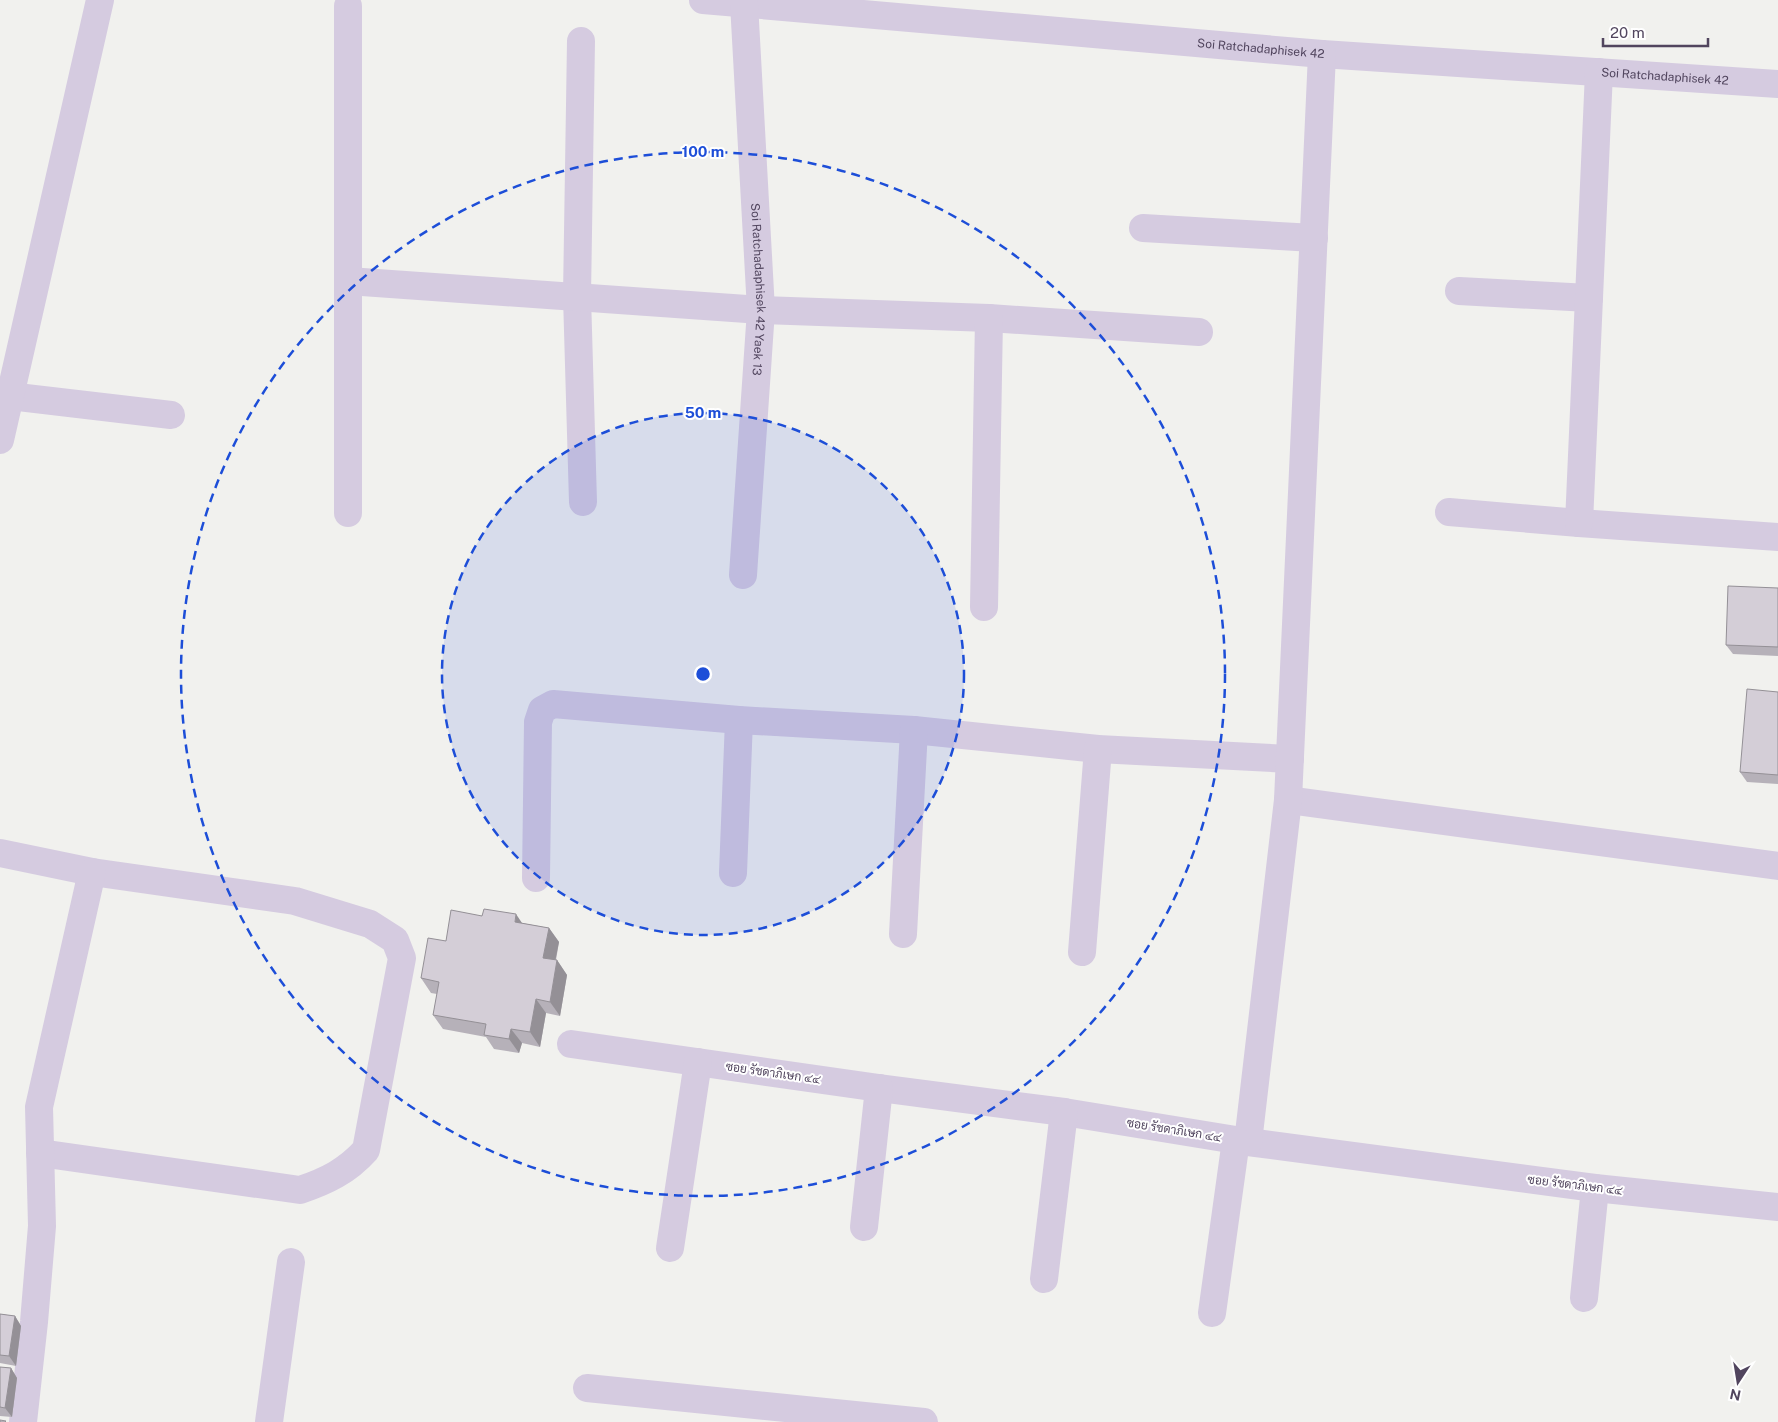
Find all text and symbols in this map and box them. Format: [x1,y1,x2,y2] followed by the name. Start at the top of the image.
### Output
[1603,15,1708,47] scale bar
[1610,24,1645,41] text: 20 m
[1197,36,1325,61] street label: Soi Ratchadaphisek 42
[1601,65,1729,88] street label: Soi Ratchadaphisek 42
[682,143,724,160] text: 100 m
[748,203,768,376] street label: Soi Ratchadaphisek 42 Yaek 13
[685,404,721,421] text: 50 m
[694,665,712,683] centre of rings
[725,1059,822,1087] street label: ซอย รัชดาภิเษก ๔๔
[1126,1116,1223,1145] street label: ซอย รัชดาภิเษก ๔๔
[1527,1172,1624,1198] street label: ซอย รัชดาภิเษก ๔๔
[1713,1357,1763,1407] north arrow
[1728,1386,1742,1404] text: N

